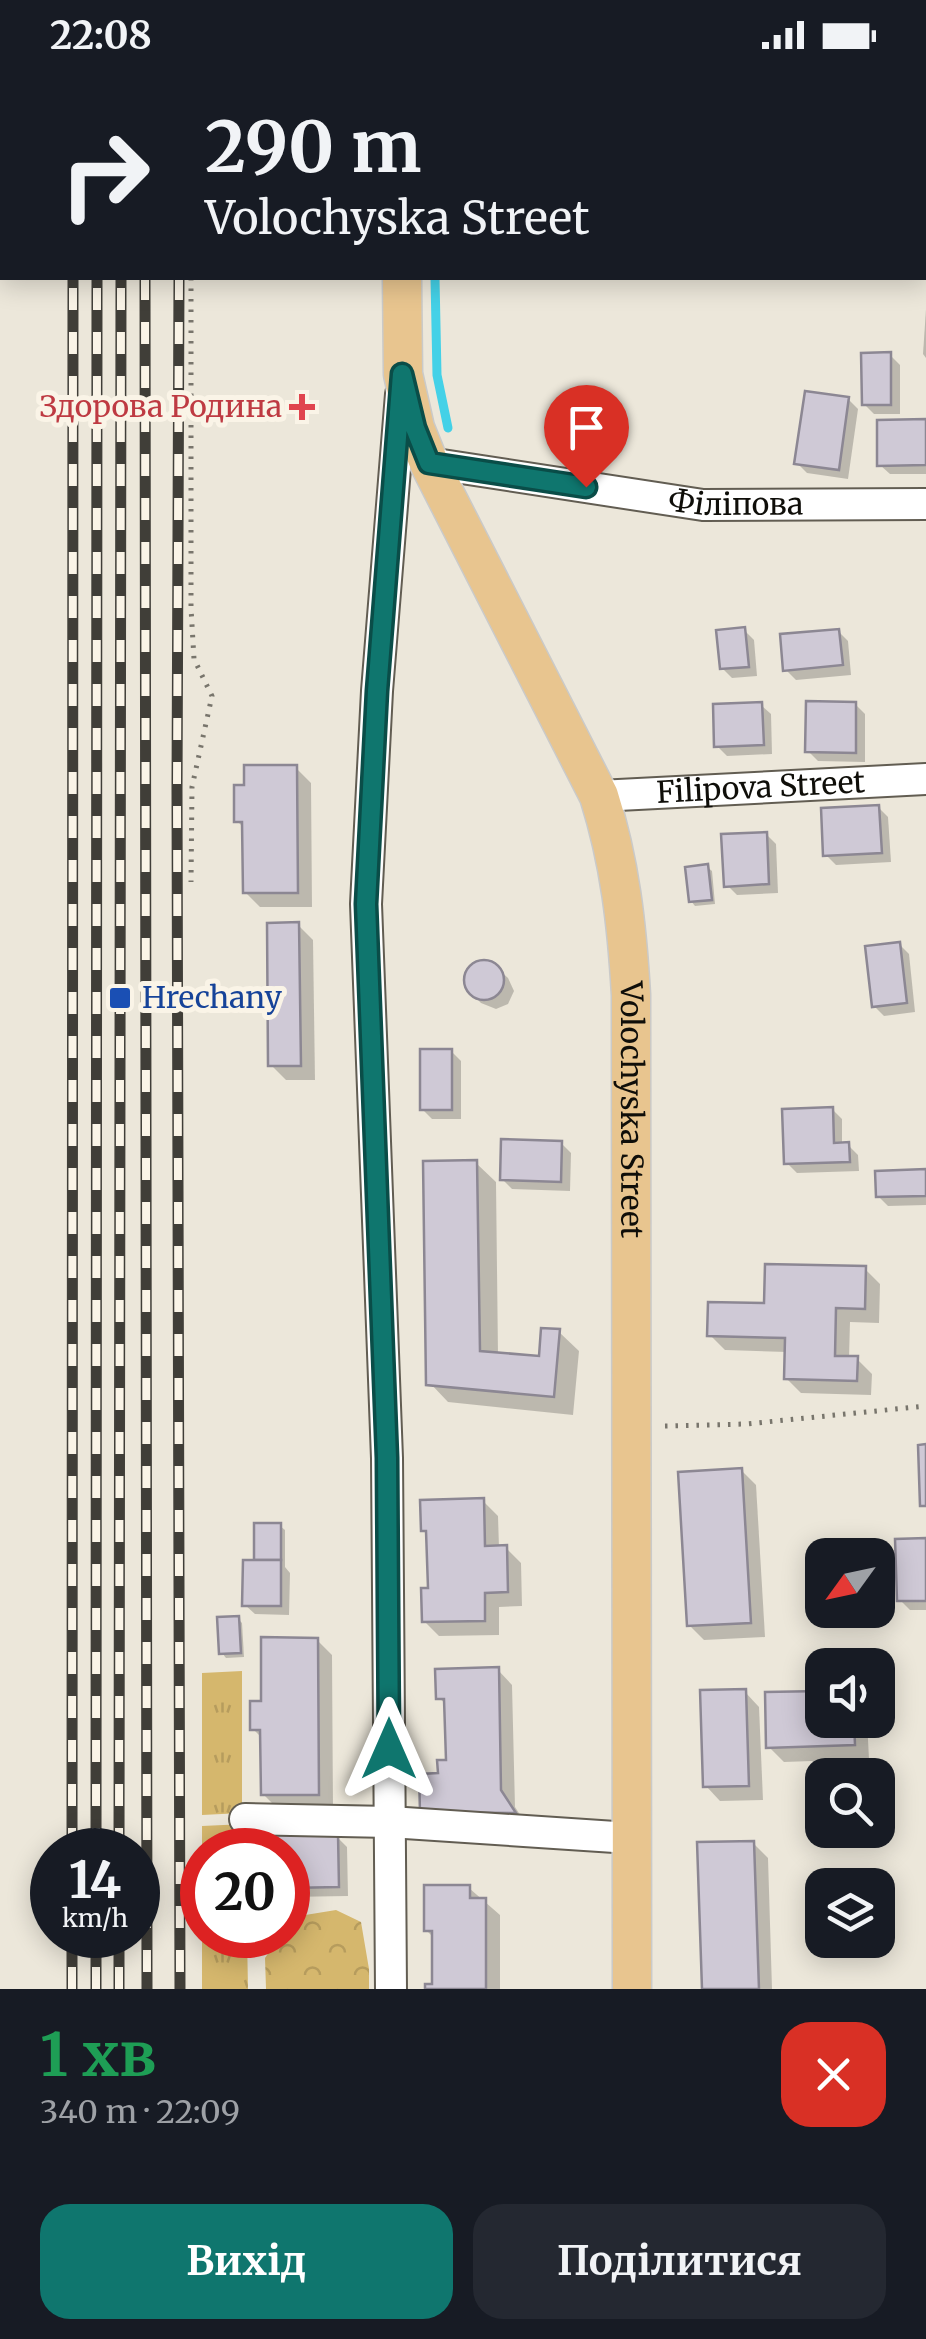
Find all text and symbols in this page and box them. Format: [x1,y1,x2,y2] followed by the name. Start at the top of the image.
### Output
[50,12,152,59] text: 22:08
[205,103,421,191] text: 290 m
[40,110,170,240] icon: right
[205,190,590,246] text: Volochyska Street
[544,385,629,488] pin
[40,387,282,425] place label: Здорова Родина
[291,396,313,418] marker: Здорова Родина
[559,400,614,455] icon: arrive
[666,480,803,523] street label: Філіпова
[656,762,866,811] street label: Filipova Street
[142,978,282,1016] place label: Hrechany
[612,980,651,1239] street label: Volochyska Street
[107,985,133,1011] marker: Hrechany
[805,1538,895,1628] north arrow
[805,1538,895,1958] map controls
[805,1648,895,1738] button: sound
[337,1697,441,1801] position arrow
[805,1758,895,1848] button: search
[180,1828,310,1958] speed limit sign: 20
[69,1849,121,1912] text: 14
[805,1868,895,1958] button: layers
[62,1902,128,1934] text: km/h
[40,2017,156,2092] text: 1 хв
[781,2022,886,2127] button: close
[40,2092,240,2132] text: 340 m · 22:09
[40,2204,453,2319] button: Вихід
[473,2204,886,2319] button: Поділитися

